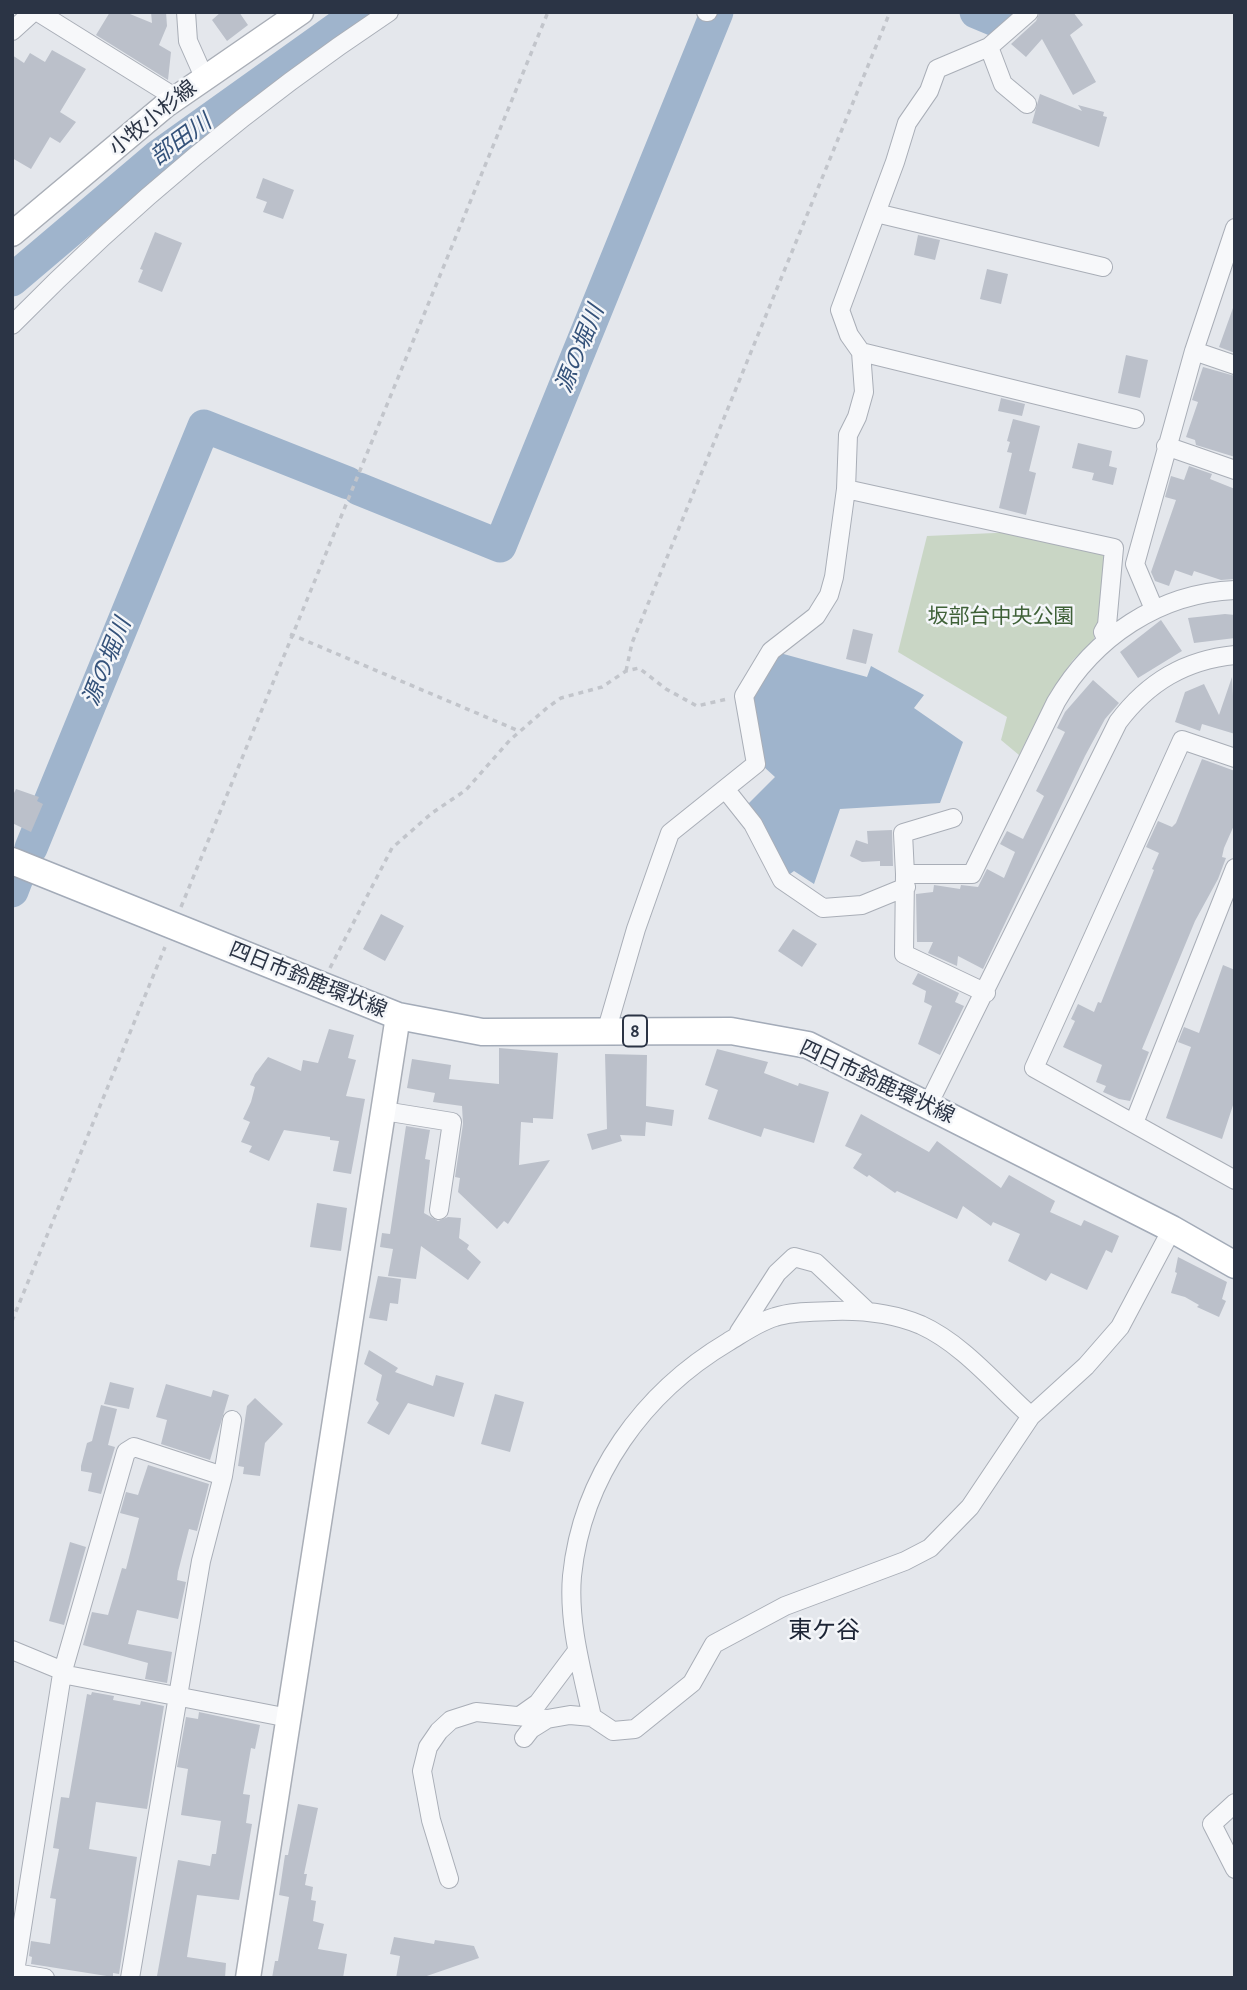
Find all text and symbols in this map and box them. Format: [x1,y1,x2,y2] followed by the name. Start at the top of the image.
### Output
[104,75,202,161] street label: 小牧小杉線
[145,109,217,171] water label: 部田川
[550,301,610,397] water label: 源の堀川
[928,604,1074,630] park label: 坂部台中央公園
[77,614,137,710] water label: 源の堀川
[225,937,391,1023] street label: 四日市鈴鹿環状線
[623,1015,647,1046] road number: 8
[796,1035,958,1129] street label: 四日市鈴鹿環状線
[788,1617,860,1645] district label: 東ケ谷

